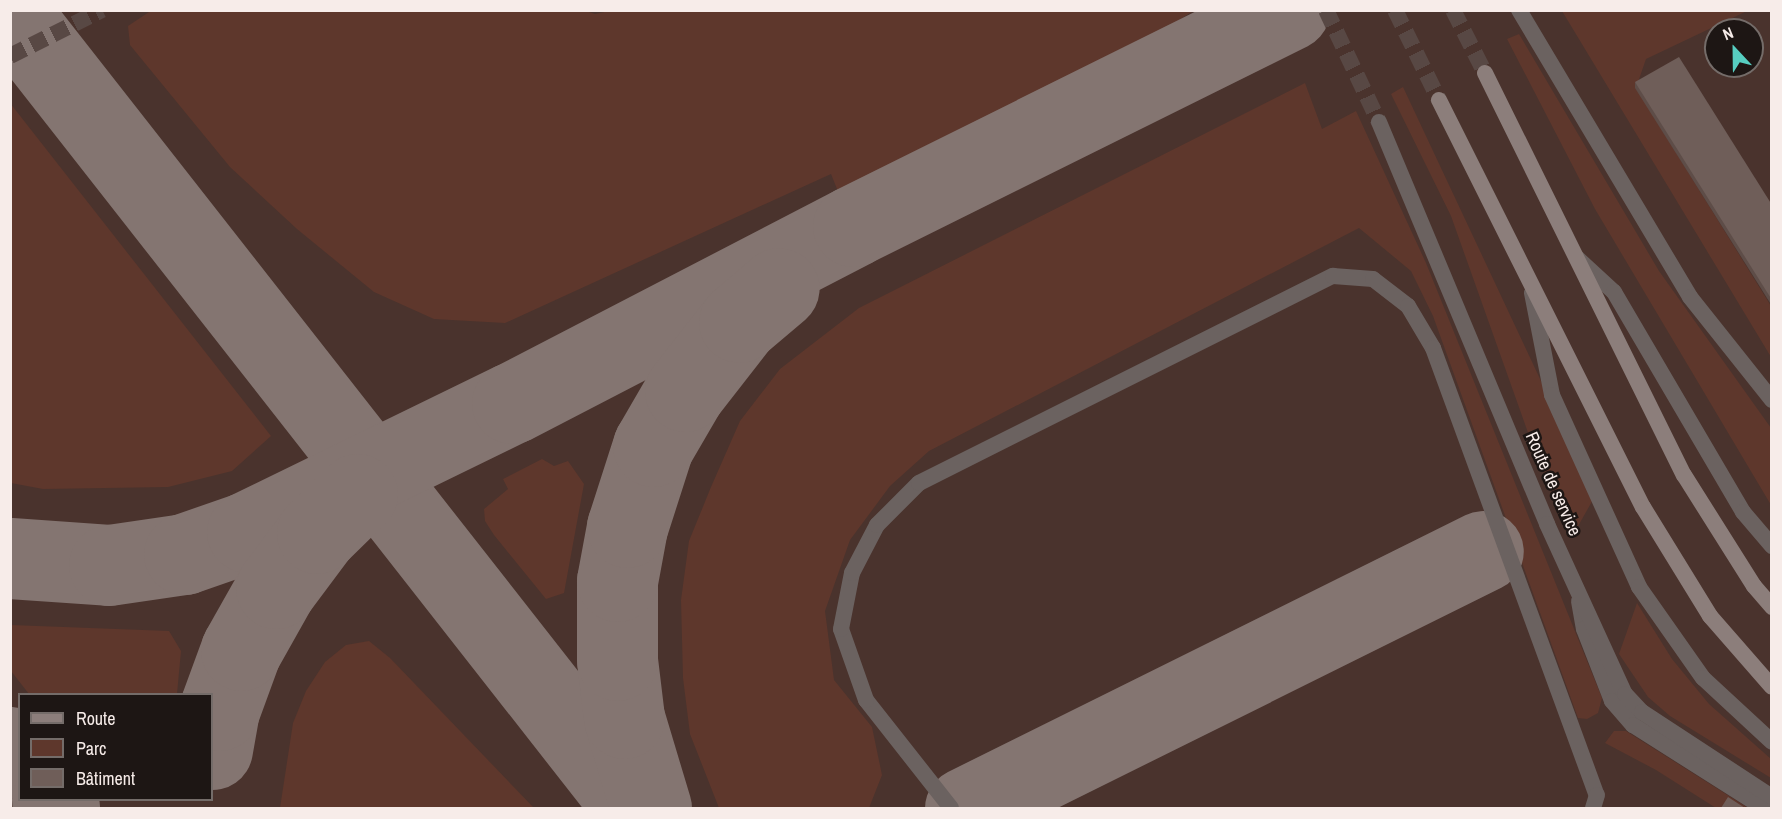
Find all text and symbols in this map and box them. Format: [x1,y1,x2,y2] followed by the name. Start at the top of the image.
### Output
[1704,18,1764,78] north arrow
[1719,21,1737,45] text: N
[1520,429,1586,539] street label: Route de service
[18,693,213,801] legend
[76,706,115,731] text: Route
[76,736,106,761] text: Parc
[76,766,135,791] text: Bâtiment

